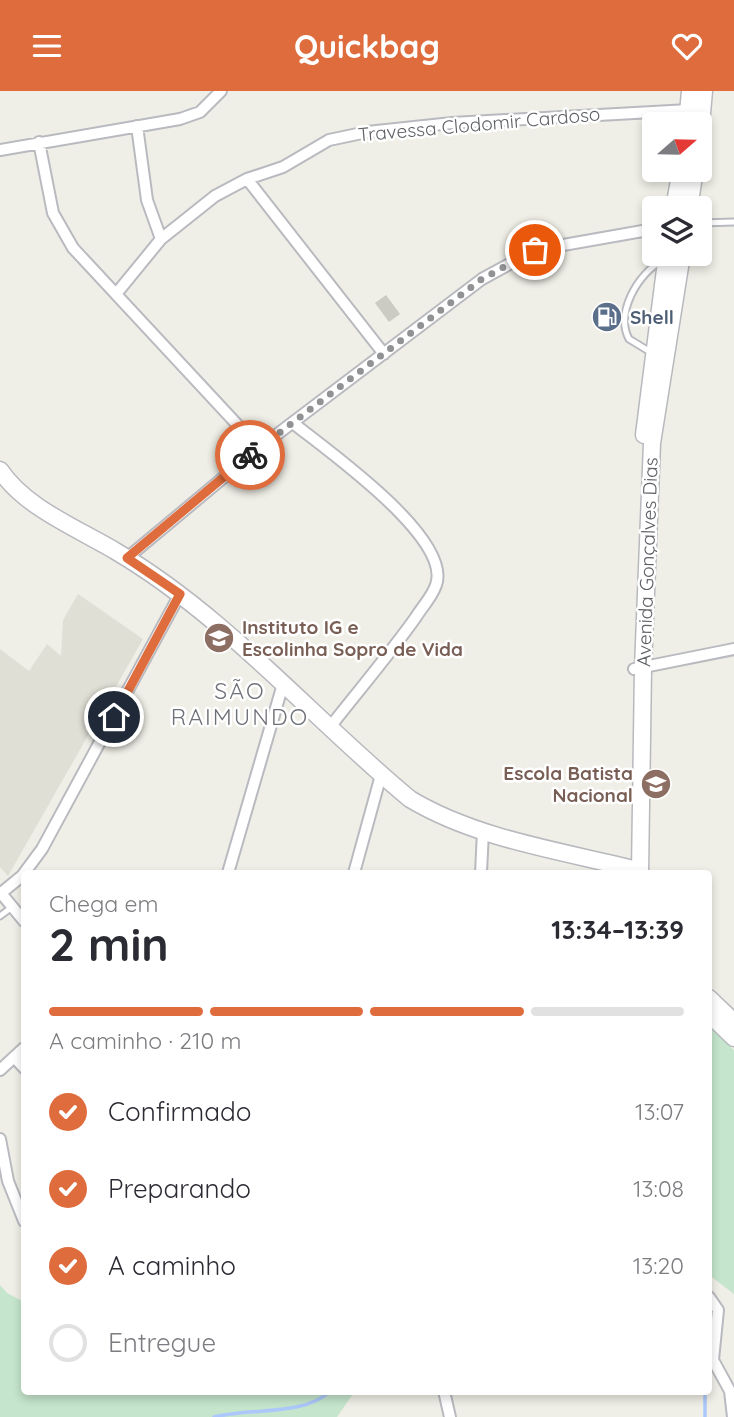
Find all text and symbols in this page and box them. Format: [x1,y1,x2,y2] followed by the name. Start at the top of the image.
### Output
[294,26,440,66] text: Quickbag
[28,27,66,65] icon: menu
[668,27,706,65] icon: heart
[357,101,601,147] street label: Travessa Clodomir Cardoso
[642,112,712,182] north arrow
[642,112,712,266] map controls
[642,196,712,266] button: layers
[505,220,565,280] pin
[516,231,554,269] icon: bag
[590,300,624,334] fuel station icon: Shell
[630,305,674,329] place label: Shell
[215,420,285,490] courier
[231,436,269,474] icon: bike
[631,457,663,667] street label: Avenida Gonçalves Dias
[242,615,463,661] place label: Instituto IG e Escolinha Sopro de Vida
[202,621,236,655] school or university icon: Instituto IG e Escolinha Sopro de Vida
[171,676,309,731] district label: SÃO RAIMUNDO
[84,687,144,747] pin
[95,698,133,736] icon: home
[503,761,633,807] place label: Escola Batista Nacional
[639,767,673,801] school or university icon: Escola Batista Nacional
[49,889,158,918] text: Chega em
[551,913,684,946] text: 13:34–13:39
[49,915,169,973] text: 2 min
[49,1026,241,1055] text: A caminho · 210 m
[49,1093,87,1131] icon: check
[108,1095,252,1128] text: Confirmado
[635,1097,684,1126] text: 13:07
[49,1170,87,1208] icon: check
[108,1172,251,1205] text: Preparando
[633,1174,684,1203] text: 13:08
[49,1247,87,1285] icon: check
[108,1249,236,1282] text: A caminho
[633,1251,684,1280] text: 13:20
[108,1326,216,1359] text: Entregue

